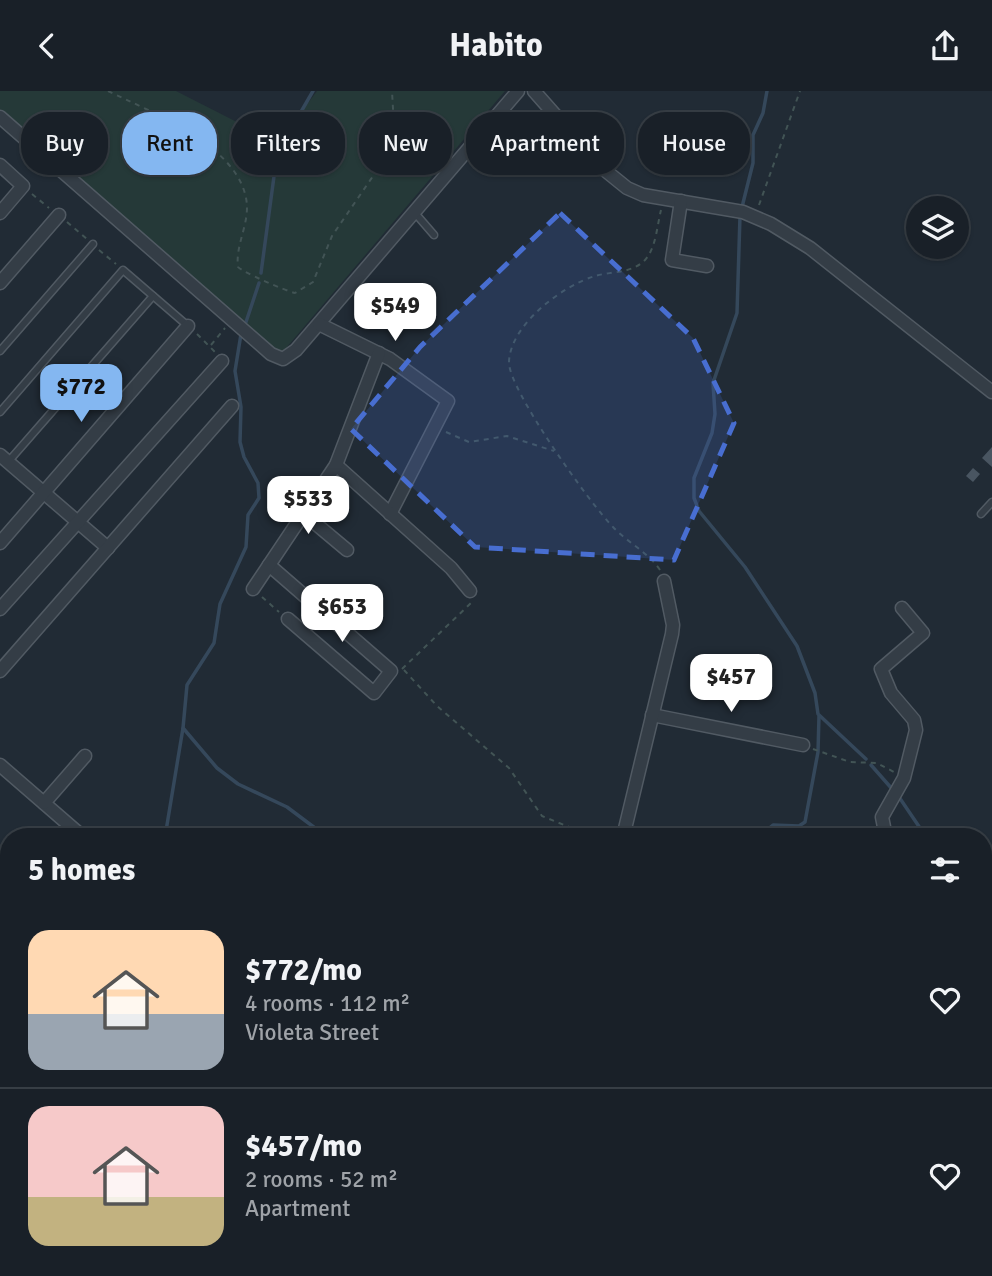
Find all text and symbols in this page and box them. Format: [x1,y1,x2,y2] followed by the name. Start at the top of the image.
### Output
[449,26,543,65] text: Habito
[28,27,66,65] icon: back
[926,27,964,65] icon: share
[21,112,108,175] chip: Buy
[122,112,217,175] chip: Rent
[231,112,345,175] chip: Filters
[359,112,452,175] chip: New
[466,112,624,175] chip: Apartment
[638,112,750,175] chip: House
[906,196,969,259] map controls
[906,196,969,259] button: layers
[354,283,436,343] pin: $549
[370,291,420,320] text: $549
[40,365,122,424] pin: $772
[56,372,106,401] text: $772
[267,477,349,536] pin: $533
[283,484,333,513] text: $533
[301,585,383,644] pin: $653
[317,592,367,621] text: $653
[690,655,772,714] pin: $457
[706,662,756,691] text: $457
[926,851,964,889] icon: filters
[28,852,135,889] text: 5 homes
[245,952,362,989] text: $772/mo
[84,958,168,1042] icon: home
[926,981,964,1019] icon: heart
[245,989,410,1018] text: 4 rooms · 112 m²
[245,1018,379,1047] text: Violeta Street
[245,1128,362,1165] text: $457/mo
[84,1134,168,1218] icon: home
[926,1157,964,1195] icon: heart
[245,1165,398,1194] text: 2 rooms · 52 m²
[245,1194,350,1223] text: Apartment

